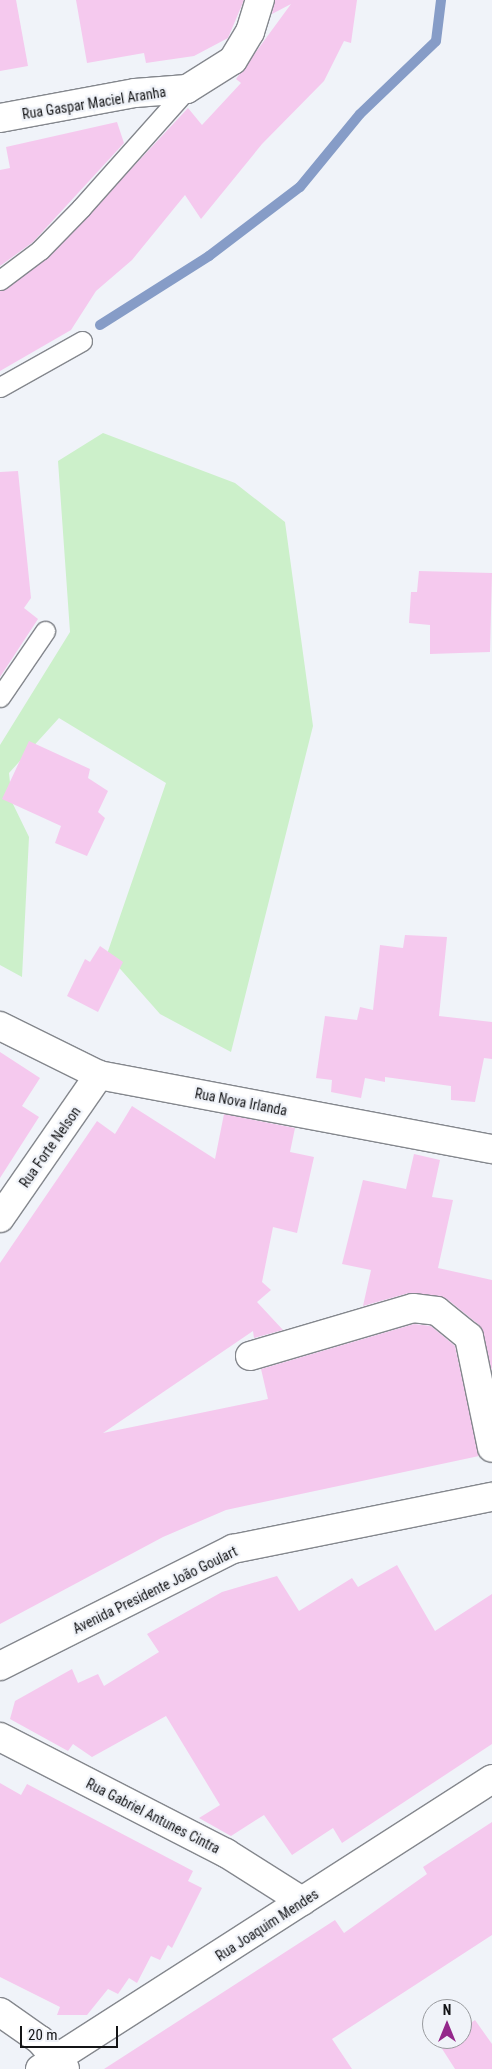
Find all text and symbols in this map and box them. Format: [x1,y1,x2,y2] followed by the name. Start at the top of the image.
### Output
[21,83,167,123] street label: Rua Gaspar Maciel Aranha
[193,1085,289,1119] street label: Rua Nova Irlanda
[16,1103,84,1191] street label: Rua Forte Nelson
[70,1543,240,1637] street label: Avenida Presidente João Goulart
[83,1775,223,1857] street label: Rua Gabriel Antunes Cintra
[212,1886,322,1964] street label: Rua Joaquim Mendes
[422,1999,472,2049] north arrow
[443,2002,451,2018] text: N
[22,2016,120,2048] scale bar
[28,2026,58,2044] text: 20 m

